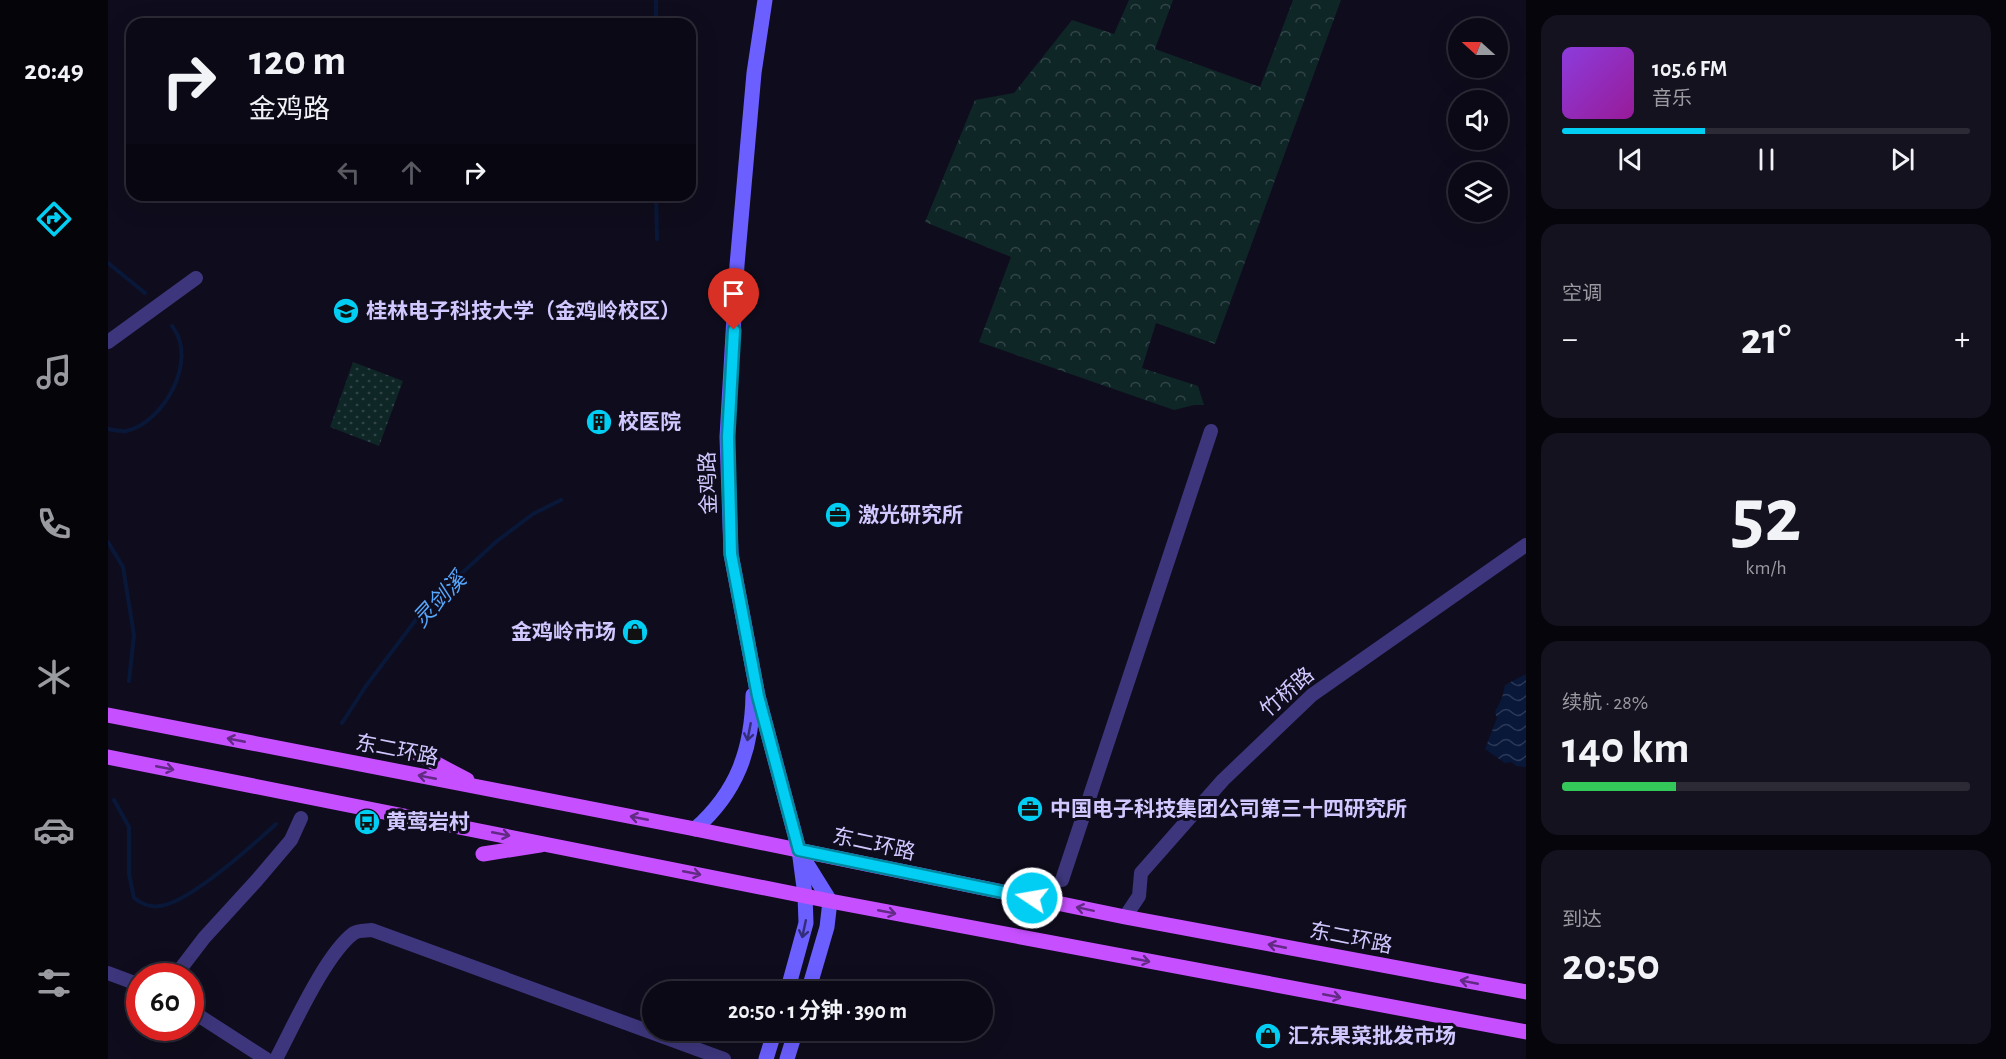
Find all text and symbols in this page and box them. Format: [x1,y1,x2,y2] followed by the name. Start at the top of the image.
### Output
[1448,18,1508,78] north arrow
[1448,18,1508,222] map controls
[249,40,346,82] text: 120 m
[150,42,228,120] icon: right
[24,57,84,84] text: 20:49
[1652,58,1727,80] text: 105.6 FM
[1652,89,1692,109] text: 音乐
[1448,90,1508,150] button: sound
[249,96,330,123] text: 金鸡路
[1614,143,1647,176] icon: previous
[1750,143,1783,176] icon: pause
[1886,143,1919,176] icon: next
[332,156,365,189] icon: left
[395,156,428,189] icon: ahead
[458,156,491,189] icon: right
[1448,162,1508,222] button: layers
[33,198,75,240] icon: directions
[708,268,759,330] pin
[717,277,750,310] icon: arrive
[1562,284,1602,304] text: 空调
[331,296,361,326] school or university icon: 桂林电子科技大学（金鸡岭校区）
[366,299,681,322] place label: 桂林电子科技大学（金鸡岭校区）
[1741,317,1791,362] text: 21°
[1562,323,1578,356] text: −
[1954,323,1970,356] text: +
[33,351,75,393] icon: music
[584,407,614,437] building icon: 校医院
[618,410,681,433] place label: 校医院
[696,451,720,515] street label: 金鸡路
[1731,478,1801,556] text: 52
[823,500,853,530] office icon: 激光研究所
[33,503,75,545] icon: phone
[858,503,963,526] place label: 激光研究所
[1745,558,1787,578] text: km/h
[408,566,472,631] water label: 灵剑溪
[620,617,650,647] shop icon: 金鸡岭市场
[511,620,616,643] place label: 金鸡岭市场
[33,656,75,698] icon: climate
[1256,663,1318,721] street label: 竹桥路
[1562,693,1648,713] text: 续航 · 28%
[743,722,754,741] one-way arrow
[1562,726,1690,771] text: 140 km
[354,731,440,769] street label: 东二环路
[226,734,246,745] one-way arrow
[155,763,175,774] one-way arrow
[418,771,437,782] one-way arrow
[1015,794,1045,824] office icon: 中国电子科技集团公司第三十四研究所
[1050,797,1407,820] place label: 中国电子科技集团公司第三十四研究所
[352,807,382,837] bus stop icon: 黄莺岩村
[33,809,75,851] icon: car
[386,810,470,833] place label: 黄莺岩村
[630,812,649,823] one-way arrow
[831,825,917,863] street label: 东二环路
[491,829,510,840] one-way arrow
[1000,866,1064,930] position arrow
[683,867,702,879] one-way arrow
[1076,903,1096,914] one-way arrow
[877,907,897,918] one-way arrow
[1562,910,1602,930] text: 到达
[798,919,809,938] one-way arrow
[1308,919,1394,957] street label: 东二环路
[1268,940,1287,951] one-way arrow
[1562,943,1660,988] text: 20:50
[1130,955,1150,966] one-way arrow
[33,962,75,1004] icon: filters
[126,963,204,1041] speed limit sign: 60
[1459,976,1479,987] one-way arrow
[1322,991,1342,1002] one-way arrow
[728,1000,907,1022] text: 20:50 · 1 分钟 · 390 m
[1253,1021,1283,1051] shop icon: 汇东果菜批发市场
[1288,1024,1456,1047] place label: 汇东果菜批发市场

